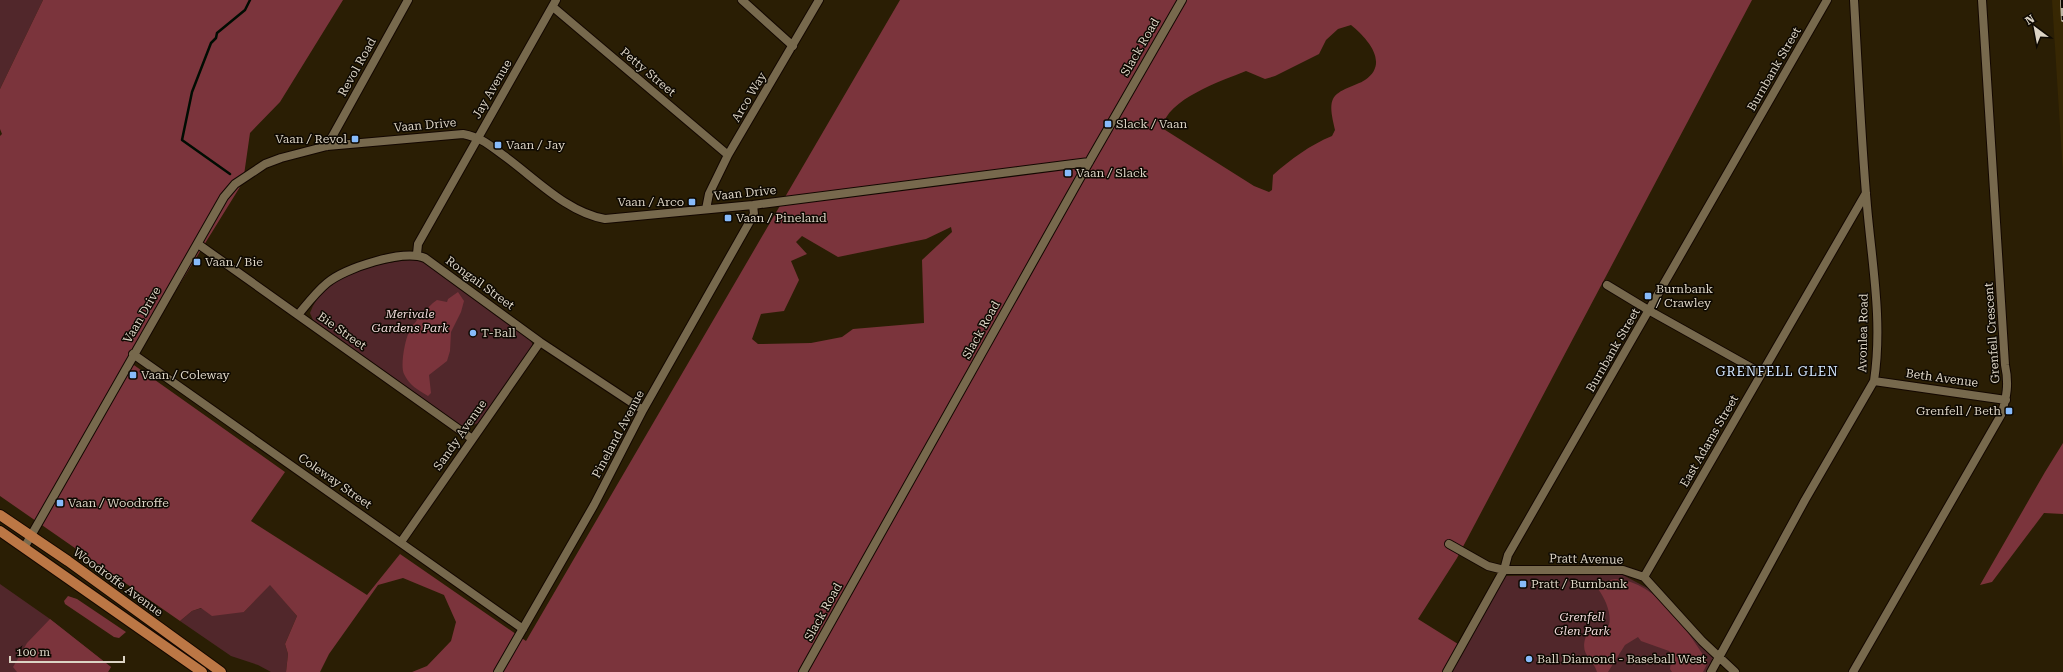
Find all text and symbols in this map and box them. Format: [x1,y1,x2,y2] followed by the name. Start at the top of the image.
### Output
[2015,8,2055,48] north arrow
[2023,12,2037,28] text: N
[1118,15,1162,78] street label: Slack Road
[1744,24,1804,113] street label: Burnbank Street
[335,35,379,99] street label: Revol Road
[618,45,679,99] street label: Petty Street
[469,57,515,121] street label: Jay Avenue
[729,69,770,124] street label: Arco Way
[393,115,457,135] street label: Vaan Drive
[1116,117,1187,131] place label: Slack / Vaan
[1103,119,1113,129] marker: Slack / Vaan
[275,132,347,146] place label: Vaan / Revol
[350,134,360,144] marker: Vaan / Revol
[506,138,566,152] place label: Vaan / Jay
[493,140,503,150] marker: Vaan / Jay
[1076,166,1148,180] place label: Vaan / Slack
[1063,168,1073,178] marker: Vaan / Slack
[713,183,777,203] street label: Vaan Drive
[617,195,684,209] place label: Vaan / Arco
[687,197,697,207] marker: Vaan / Arco
[736,211,827,225] place label: Vaan / Pineland
[723,213,733,223] marker: Vaan / Pineland
[443,253,517,313] street label: Rongail Street
[205,255,263,269] place label: Vaan / Bie
[192,257,202,267] marker: Vaan / Bie
[1981,281,2003,384] street label: Grenfell Crescent
[1655,282,1714,310] place label: Burnbank / Crawley
[120,284,164,346] street label: Vaan Drive
[1643,291,1653,301] marker: Burnbank / Crawley
[1855,293,1871,373] street label: Avonlea Road
[959,298,1003,362] street label: Slack Road
[1583,305,1643,394] street label: Burnbank Street
[371,307,449,335] park label: Merivale Gardens Park
[315,309,369,353] street label: Bie Street
[481,326,516,340] place label: T-Ball
[468,328,478,338] marker: T-Ball
[1715,364,1839,379] district label: GRENFELL GLEN
[1905,366,1980,390] street label: Beth Avenue
[141,368,231,382] place label: Vaan / Coleway
[128,370,138,380] marker: Vaan / Coleway
[589,387,647,480] street label: Pineland Avenue
[1677,392,1741,490] street label: East Adams Street
[431,397,490,473] street label: Sandy Avenue
[1916,404,2001,418] place label: Grenfell / Beth
[2004,406,2014,416] marker: Grenfell / Beth
[295,450,375,512] street label: Coleway Street
[68,496,169,510] place label: Vaan / Woodroffe
[55,498,65,508] marker: Vaan / Woodroffe
[70,545,166,619] street label: Woodroffe Avenue
[1549,551,1624,567] street label: Pratt Avenue
[1531,577,1628,591] place label: Pratt / Burnbank
[1518,579,1528,589] marker: Pratt / Burnbank
[801,580,845,644] street label: Slack Road
[1554,610,1610,638] park label: Grenfell Glen Park
[10,638,124,664] scale bar
[16,645,50,659] text: 100 m
[1537,652,1707,666] place label: Ball Diamond - Baseball West
[1524,654,1534,664] marker: Ball Diamond - Baseball West

